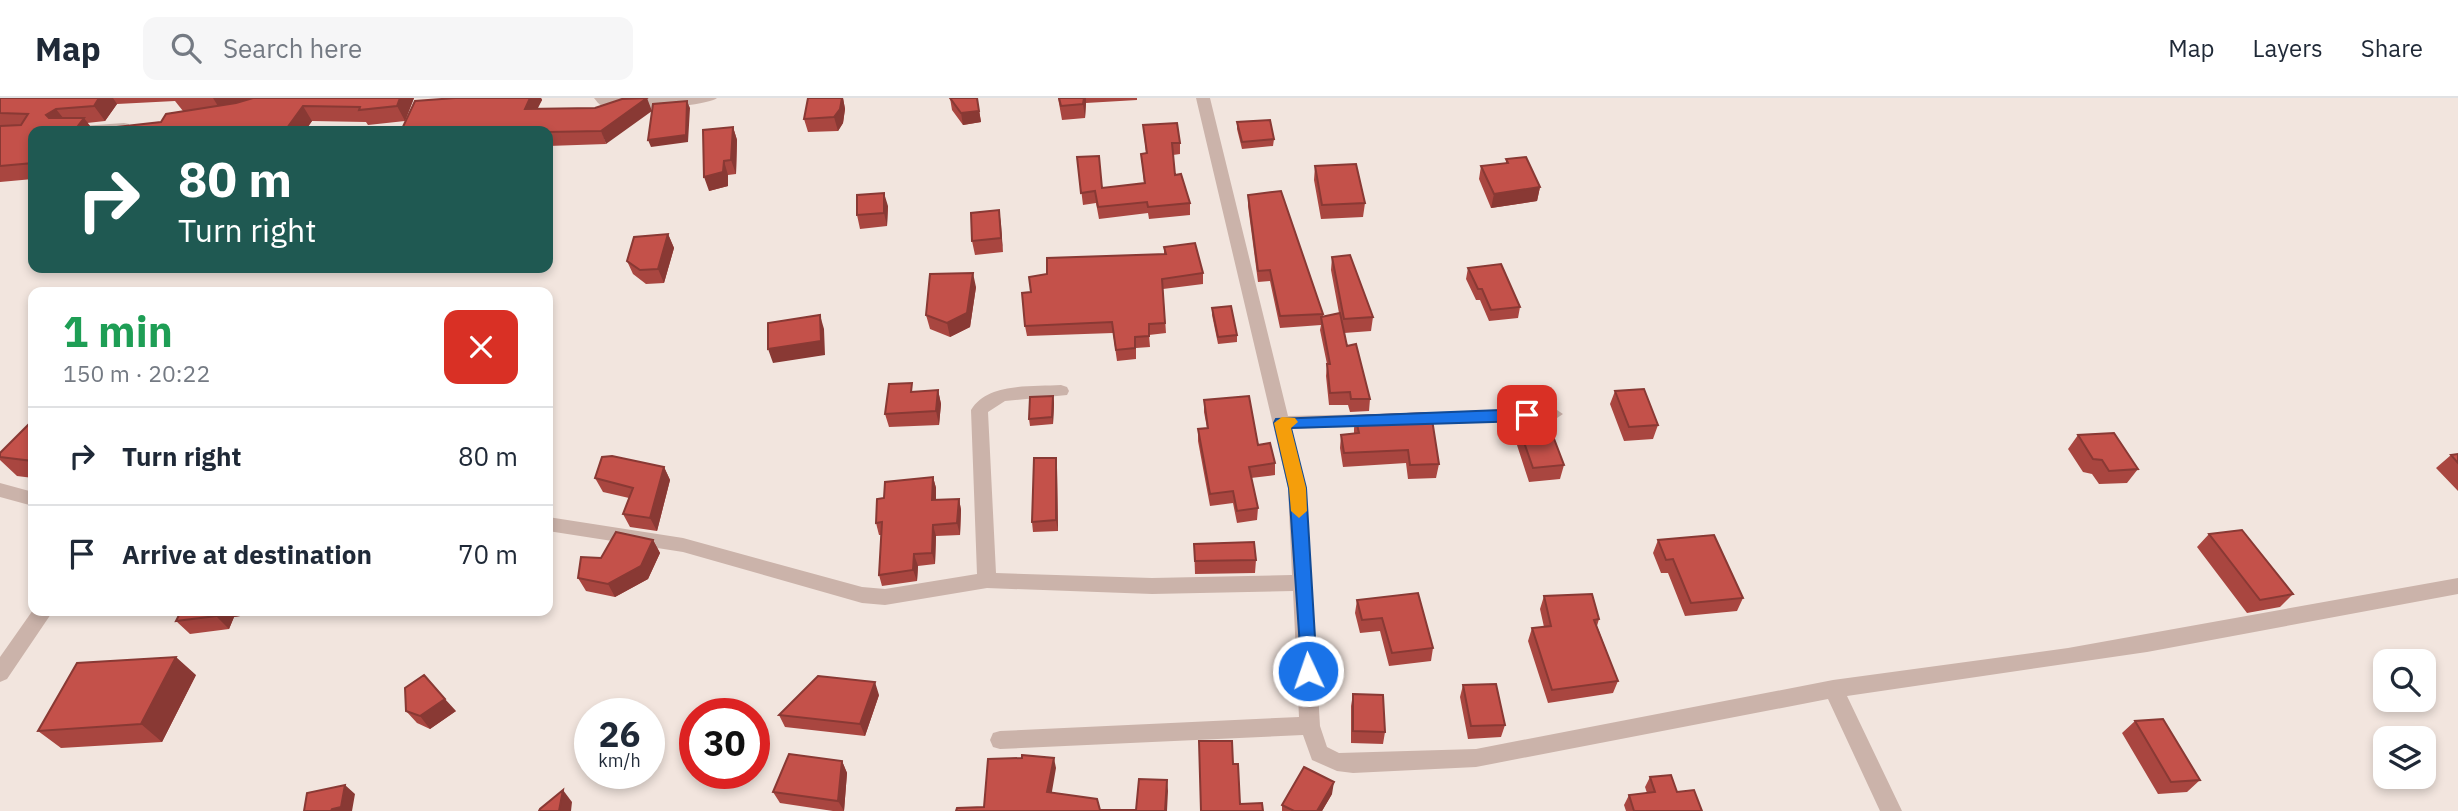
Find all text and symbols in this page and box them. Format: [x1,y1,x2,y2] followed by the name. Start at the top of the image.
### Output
[143,17,633,80] search box
[35,27,101,70] text: Map
[167,29,205,67] icon: search
[223,31,362,65] text: Search here
[2168,32,2215,64] text: Map
[2253,32,2323,64] text: Layers
[2361,32,2423,64] text: Share
[178,147,292,210] text: 80 m
[63,154,154,245] icon: right
[178,209,316,251] text: Turn right
[63,304,173,359] text: 1 min
[444,310,518,384] button: close
[63,358,210,388] text: 150 m · 20:22
[1497,385,1557,445] pin
[1508,396,1546,434] icon: arrive
[63,437,101,475] icon: right
[122,439,241,473] text: Turn right
[458,439,518,473] text: 80 m
[63,535,101,573] icon: arrive
[122,537,372,571] text: Arrive at destination
[458,537,518,571] text: 70 m
[1271,634,1345,708] position arrow
[2373,649,2436,789] map controls
[2373,649,2436,712] button: search
[679,698,770,789] speed limit sign: 30
[598,711,641,757] text: 26
[2373,726,2436,789] button: layers
[598,749,641,772] text: km/h

